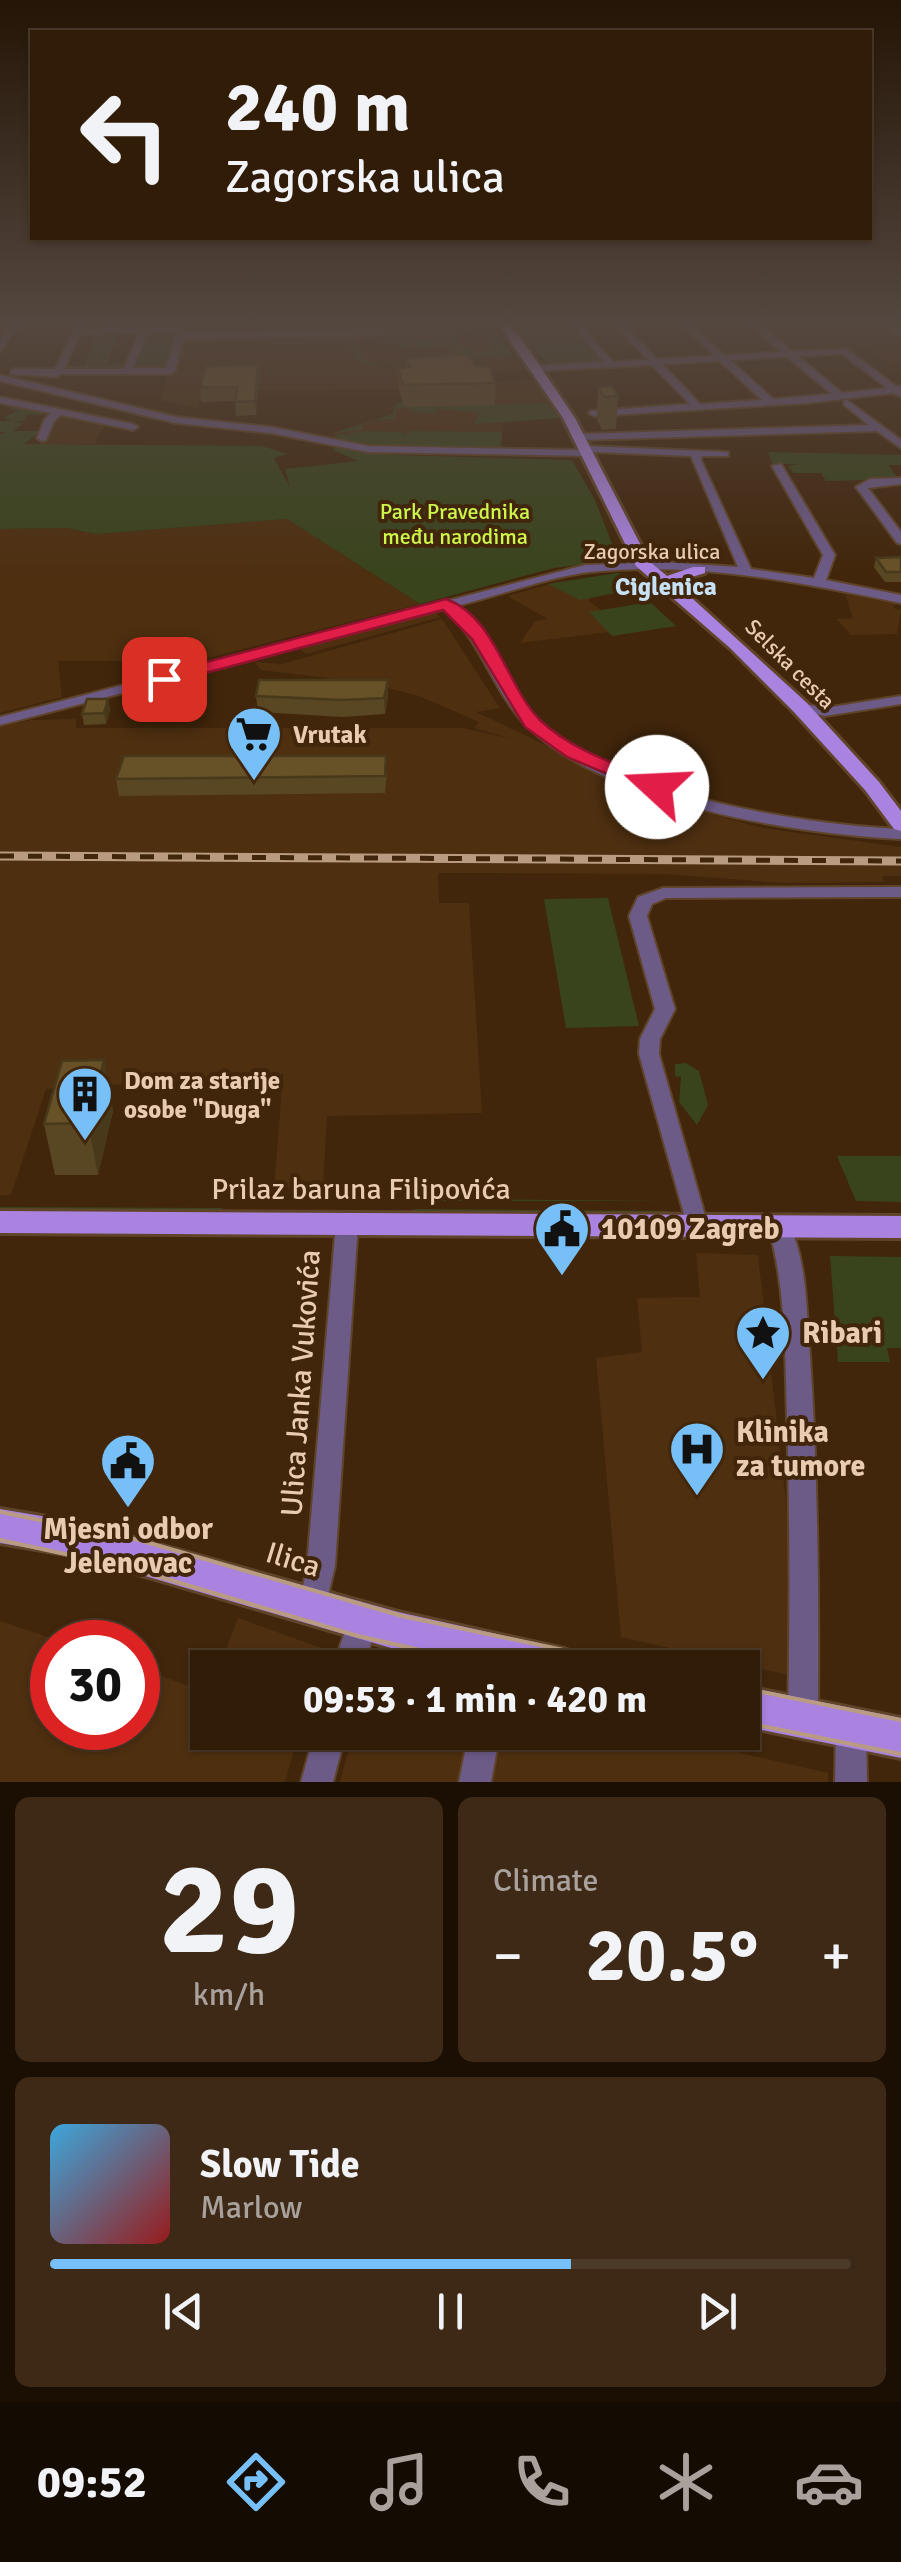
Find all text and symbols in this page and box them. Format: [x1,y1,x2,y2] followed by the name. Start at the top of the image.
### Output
[225,64,410,150] text: 240 m
[60,70,190,200] icon: left
[225,150,505,205] text: Zagorska ulica
[380,498,530,550] park label: Park Pravednika među narodima
[584,538,720,565] street label: Zagorska ulica
[615,571,717,602] district label: Ciglenica
[739,613,841,715] street label: Selska cesta
[122,637,207,722] pin
[137,652,192,707] icon: arrive
[224,704,284,783] supermarket icon: Vrutak
[293,719,366,750] place label: Vrutak
[605,735,709,839] position arrow
[55,1064,115,1143] building icon: Dom za starije osobe "Duga"
[124,1065,280,1125] place label: Dom za starije osobe "Duga"
[211,1171,511,1208] street label: Prilaz baruna Filipovića
[532,1199,592,1278] public building icon: 10109 Zagreb
[601,1211,780,1248] place label: 10109 Zagreb
[273,1248,329,1518] street label: Ulica Janka Vukovića
[733,1303,793,1382] place icon: Ribari
[802,1315,882,1352] place label: Ribari
[736,1414,865,1485] place label: Klinika za tumore
[667,1419,727,1498] hospital icon: Klinika za tumore
[98,1431,158,1510] public building icon: Mjesni odbor Jelenovac
[43,1511,213,1582] place label: Mjesni odbor Jelenovac
[261,1534,325,1586] street label: Ilica
[30,1620,160,1750] speed limit sign: 30
[303,1676,647,1723] text: 09:53 · 1 min · 420 m
[159,1830,299,1990] text: 29
[493,1861,599,1900] text: Climate
[586,1909,759,2002] text: 20.5°
[493,1922,523,1990] text: −
[821,1922,851,1990] text: +
[193,1975,265,2014] text: km/h
[200,2141,360,2188] text: Slow Tide
[200,2188,302,2227] text: Marlow
[156,2284,211,2339] icon: previous
[423,2284,478,2339] icon: pause
[690,2284,745,2339] icon: next
[221,2447,291,2517] icon: directions
[364,2447,434,2517] icon: music
[507,2447,577,2517] icon: phone
[651,2447,721,2517] icon: climate
[794,2447,864,2517] icon: car
[37,2455,147,2510] text: 09:52

